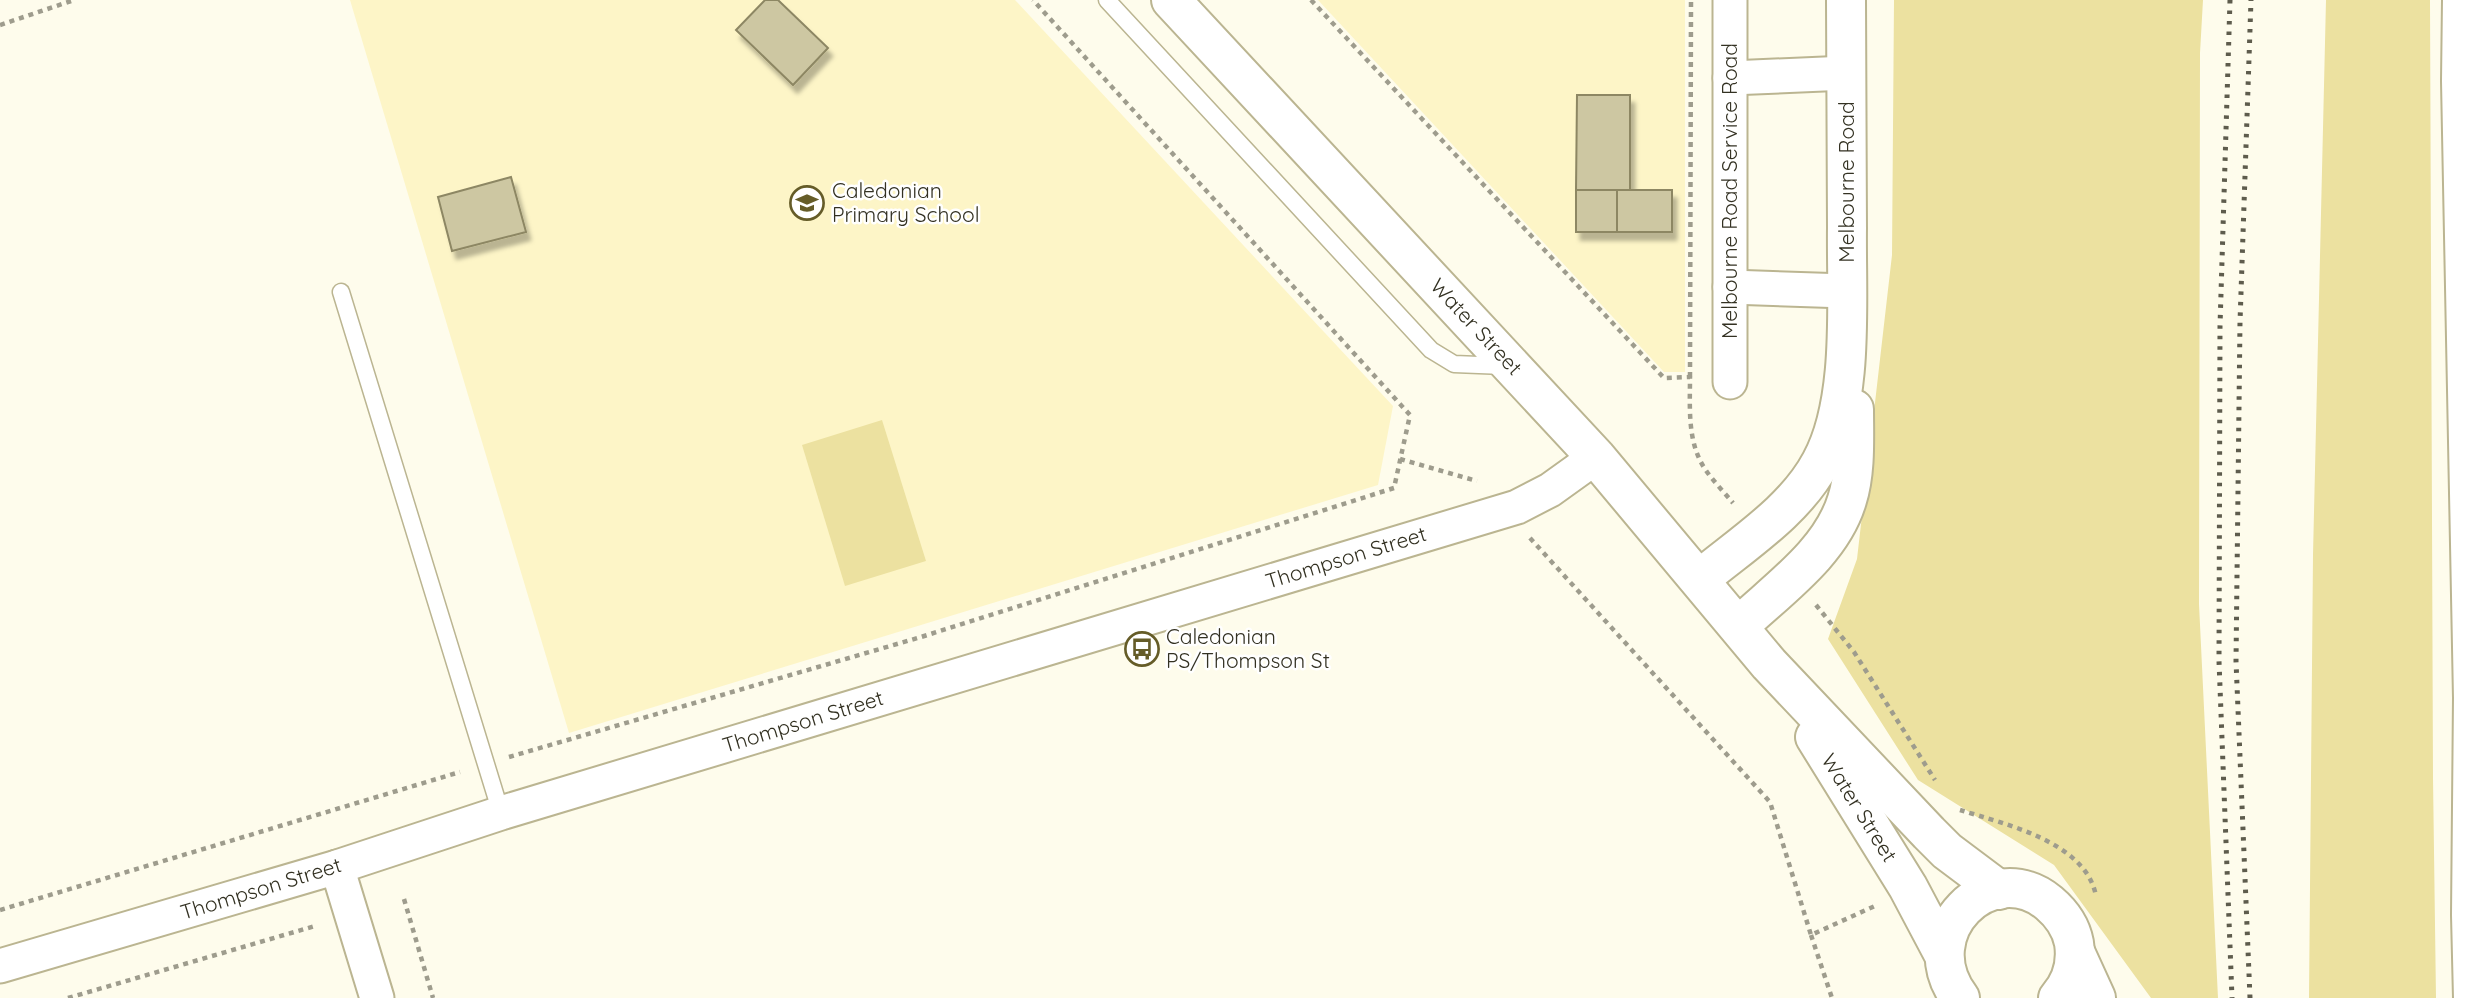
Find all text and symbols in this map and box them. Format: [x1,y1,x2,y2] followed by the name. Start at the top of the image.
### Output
[1716,43,1742,339] street label: Melbourne Road Service Road
[1833,101,1859,263] street label: Melbourne Road
[832,177,980,227] place label: Caledonian Primary School
[788,184,826,222] school or university icon: Caledonian Primary School
[1425,273,1528,380] street label: Water Street
[1262,520,1429,594] street label: Thompson Street
[1166,623,1330,673] place label: Caledonian PS/Thompson St
[1123,630,1161,668] bus stop icon: Caledonian PS/Thompson St
[719,684,886,758] street label: Thompson Street
[1816,748,1903,866] street label: Water Street
[177,851,344,925] street label: Thompson Street

